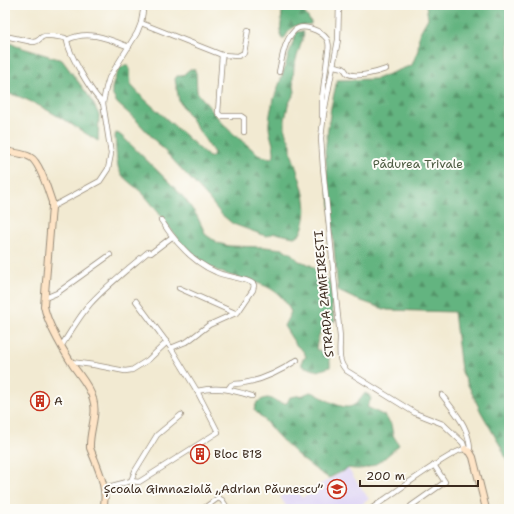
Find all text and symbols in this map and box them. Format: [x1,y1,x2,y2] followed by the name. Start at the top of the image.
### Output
[373,156,463,172] park label: Pădurea Trivale
[310,229,338,358] street label: STRADA ZAMFIREȘTI
[29,390,51,412] building icon: A
[54,393,63,409] place label: A
[189,443,211,465] building icon: Bloc B18
[214,446,262,462] place label: Bloc B18
[360,462,478,488] scale bar
[366,468,405,484] text: 200 m
[326,478,348,500] school or university icon: Școala Gimnazială „Adrian Păunescu”
[104,481,323,497] place label: Școala Gimnazială „Adrian Păunescu”

